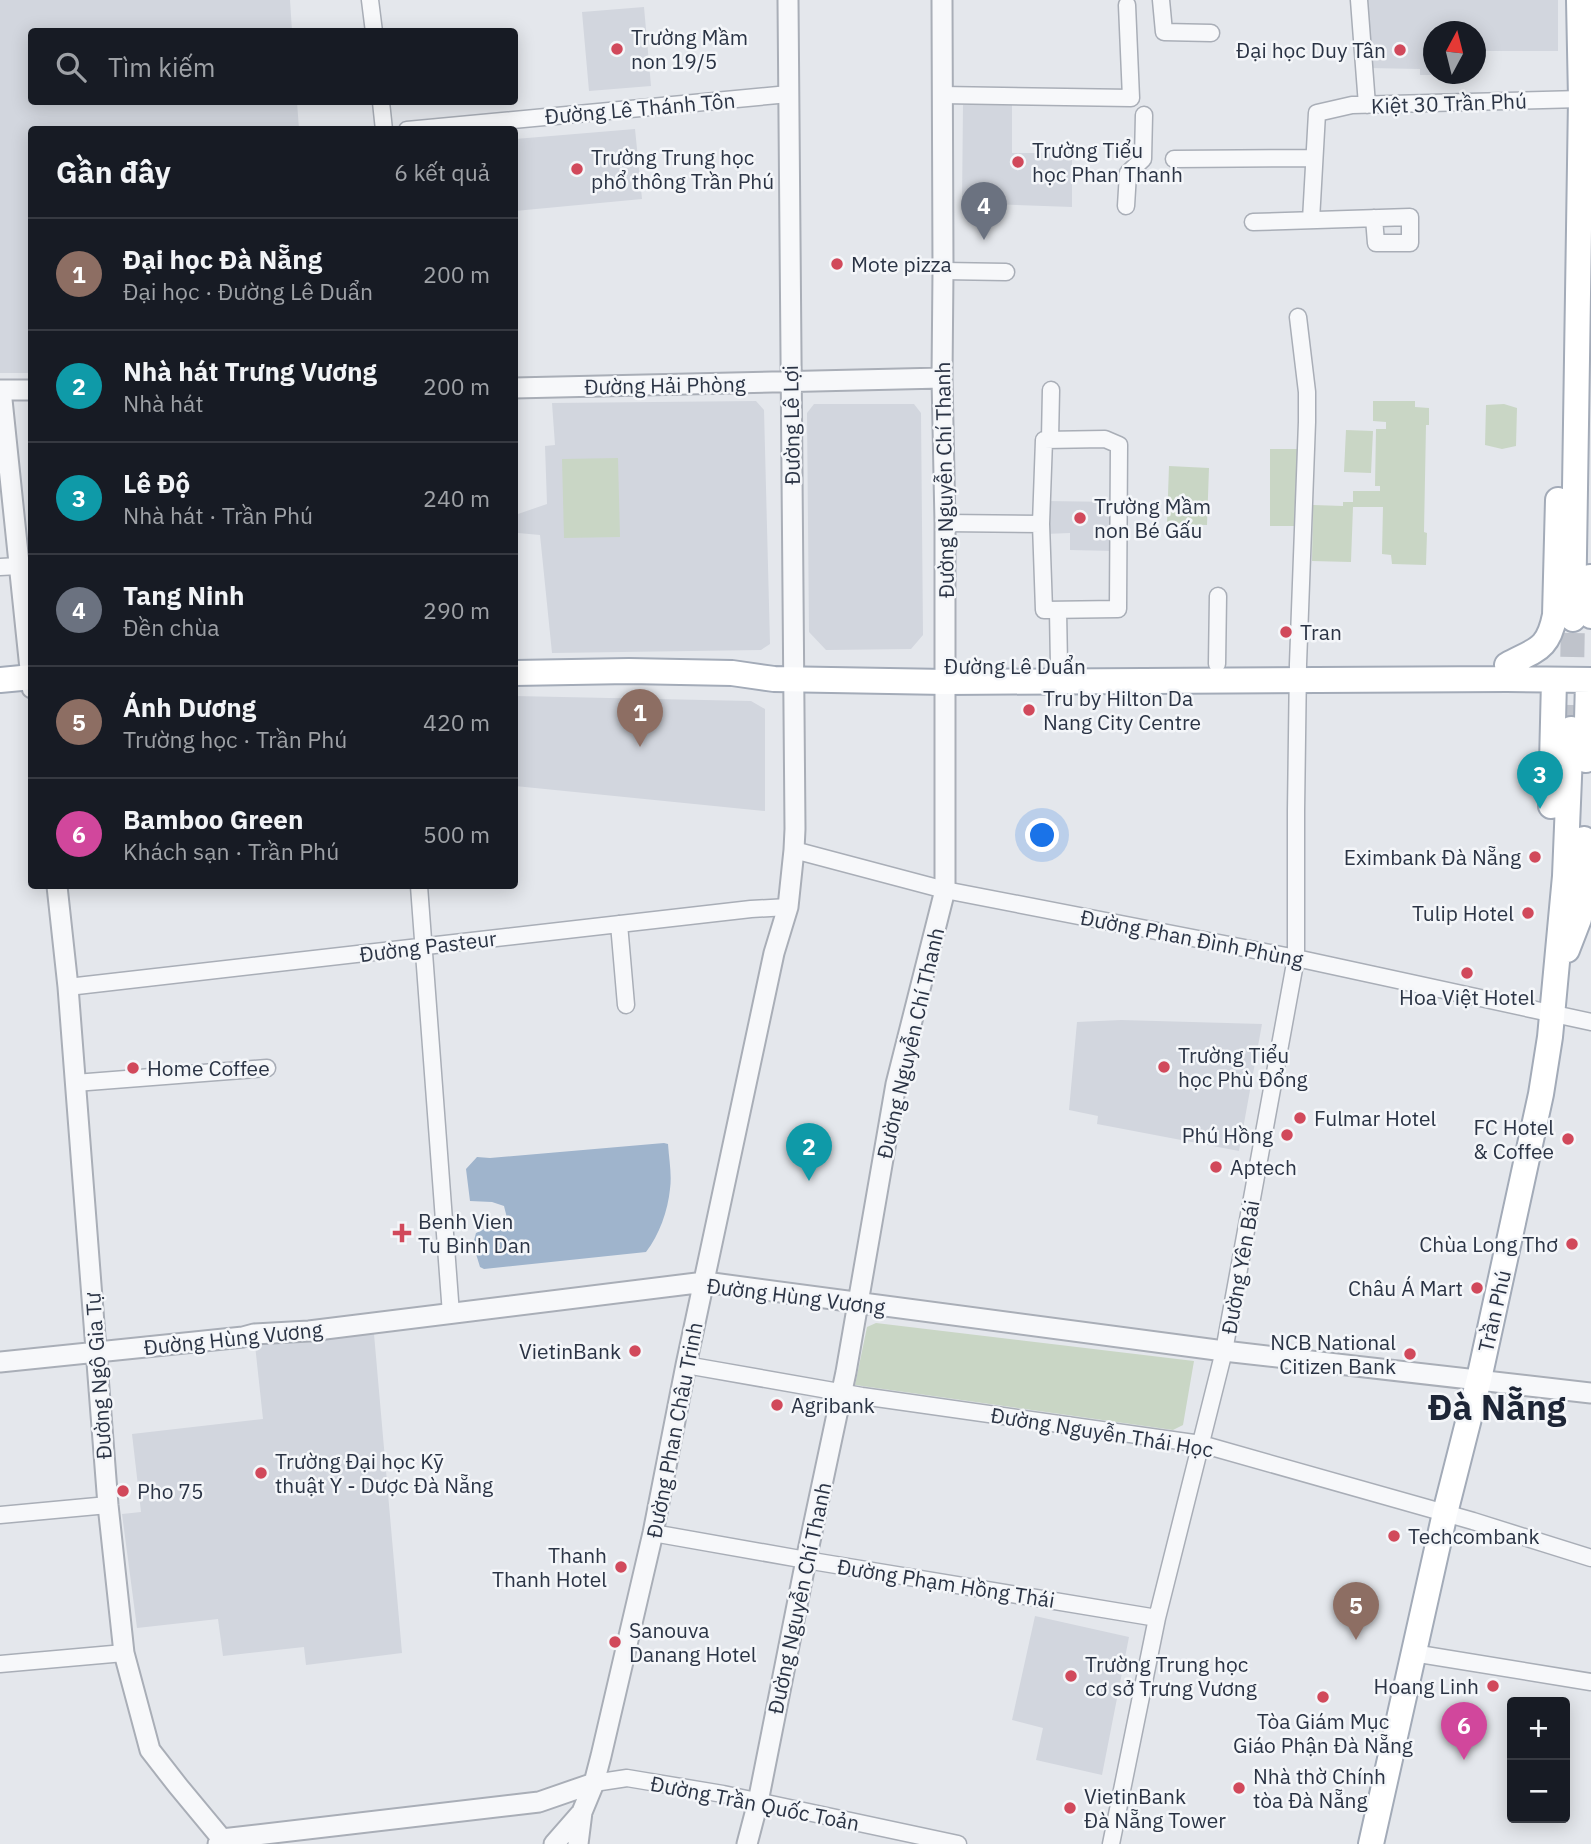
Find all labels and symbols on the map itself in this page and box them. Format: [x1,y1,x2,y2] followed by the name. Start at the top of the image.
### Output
[1423,21,1486,84] north arrow
[631,23,748,75] place label: Trường Mầm non 19/5
[1236,36,1386,64] place label: Đại học Duy Tân
[609,41,625,57] marker: Trường Mầm non 19/5
[1392,42,1408,58] marker: Đại học Duy Tân
[544,86,736,130] street label: Đường Lê Thánh Tôn
[1371,86,1527,120] street label: Kiệt 30 Trần Phú
[1032,136,1183,188] place label: Trường Tiểu học Phan Thanh
[591,143,774,195] place label: Trường Trung học phổ thông Trần Phú
[1010,154,1026,170] marker: Trường Tiểu học Phan Thanh
[569,161,585,177] marker: Trường Trung học phổ thông Trần Phú
[961,182,1007,240] pin: 4
[851,250,952,278] place label: Mote pizza
[829,256,845,272] marker: Mote pizza
[928,361,960,599] street label: Đường Nguyễn Chí Thanh
[776,365,806,485] street label: Đường Lê Lợi
[584,370,746,400] street label: Đường Hải Phòng
[1094,492,1211,544] place label: Trường Mầm non Bé Gấu
[1072,510,1088,526] marker: Trường Mầm non Bé Gấu
[1300,618,1342,646] place label: Tran
[1278,624,1294,640] marker: Tran
[944,652,1086,680] street label: Đường Lê Duẩn
[1043,684,1201,736] place label: Tru by Hilton Da Nang City Centre
[617,689,663,747] pin: 1
[1021,702,1037,718] marker: Tru by Hilton Da Nang City Centre
[1517,751,1563,809] pin: 3
[1025,818,1059,852] your location
[1344,843,1521,871] place label: Eximbank Đà Nẵng
[1527,849,1543,865] marker: Eximbank Đà Nẵng
[1412,899,1514,927] place label: Tulip Hotel
[1078,903,1306,973] street label: Đường Phan Đình Phùng
[1520,905,1536,921] marker: Tulip Hotel
[358,924,499,968] street label: Đường Pasteur
[870,925,950,1161] street label: Đường Nguyễn Chí Thanh
[1459,965,1475,981] marker: Hoa Việt Hotel
[1399,983,1535,1011] place label: Hoa Việt Hotel
[1178,1041,1308,1093] place label: Trường Tiểu học Phù Đổng
[147,1054,270,1082] place label: Home Coffee
[1156,1059,1172,1075] marker: Trường Tiểu học Phù Đổng
[125,1060,141,1076] marker: Home Coffee
[1314,1104,1436,1132] place label: Fulmar Hotel
[1292,1110,1308,1126] marker: Fulmar Hotel
[1473,1113,1554,1165] place label: FC Hotel & Coffee
[1182,1121,1273,1149] place label: Phú Hồng
[786,1123,832,1181] pin: 2
[1279,1127,1295,1143] marker: Phú Hồng
[1560,1131,1576,1147] marker: FC Hotel & Coffee
[1230,1153,1297,1181] place label: Aptech
[1208,1159,1224,1175] marker: Aptech
[1214,1198,1266,1336] street label: Đường Yên Bái
[418,1207,531,1259] place label: Benh Vien Tu Binh Dan
[392,1223,412,1243] marker: Benh Vien Tu Binh Dan
[1419,1230,1558,1258] place label: Chùa Long Thơ
[1564,1236,1580,1252] marker: Chùa Long Thơ
[1471,1267,1517,1355] street label: Trần Phú
[705,1271,887,1321] street label: Đường Hùng Vương
[1348,1274,1463,1302] place label: Châu Á Mart
[1469,1280,1485,1296] marker: Châu Á Mart
[78,1292,118,1460] street label: Đường Ngô Gia Tự
[142,1315,324,1361] street label: Đường Hùng Vương
[639,1320,709,1540] street label: Đường Phan Châu Trinh
[1270,1328,1396,1380] place label: NCB National Citizen Bank
[519,1337,621,1365] place label: VietinBank
[627,1343,643,1359] marker: VietinBank
[1402,1346,1418,1362] marker: NCB National Citizen Bank
[1428,1384,1567,1430] district label: Đà Nẵng
[791,1391,875,1419] place label: Agribank
[769,1397,785,1413] marker: Agribank
[989,1401,1215,1463] street label: Đường Nguyễn Thái Học
[275,1447,493,1499] place label: Trường Đại học Kỹ thuật Y - Dược Đà Nẵng
[253,1465,269,1481] marker: Trường Đại học Kỹ thuật Y - Dược Đà Nẵng
[137,1477,204,1505] place label: Pho 75
[761,1479,837,1717] street label: Đường Nguyễn Chí Thanh
[115,1483,131,1499] marker: Pho 75
[1408,1522,1540,1550] place label: Techcombank
[1386,1528,1402,1544] marker: Techcombank
[492,1541,607,1593] place label: Thanh Thanh Hotel
[835,1552,1057,1614] street label: Đường Phạm Hồng Thái
[613,1559,629,1575] marker: Thanh Thanh Hotel
[1333,1582,1379,1640] pin: 5
[629,1616,757,1668] place label: Sanouva Danang Hotel
[607,1634,623,1650] marker: Sanouva Danang Hotel
[1085,1650,1257,1702] place label: Trường Trung học cơ sở Trưng Vương
[1063,1668,1079,1684] marker: Trường Trung học cơ sở Trưng Vương
[1374,1672,1479,1700] place label: Hoang Linh
[1485,1678,1501,1694] marker: Hoang Linh
[1315,1689,1331,1705] marker: Tòa Giám Mục Giáo Phận Đà Nẵng
[1441,1702,1487,1760] pin: 6
[1233,1707,1413,1759] place label: Tòa Giám Mục Giáo Phận Đà Nẵng
[1253,1762,1386,1814] place label: Nhà thờ Chính tòa Đà Nẵng
[648,1769,862,1837] street label: Đường Trần Quốc Toản
[1231,1780,1247,1796] marker: Nhà thờ Chính tòa Đà Nẵng
[1084,1782,1226,1834] place label: VietinBank Đà Nẵng Tower
[1062,1800,1078,1816] marker: VietinBank Đà Nẵng Tower

